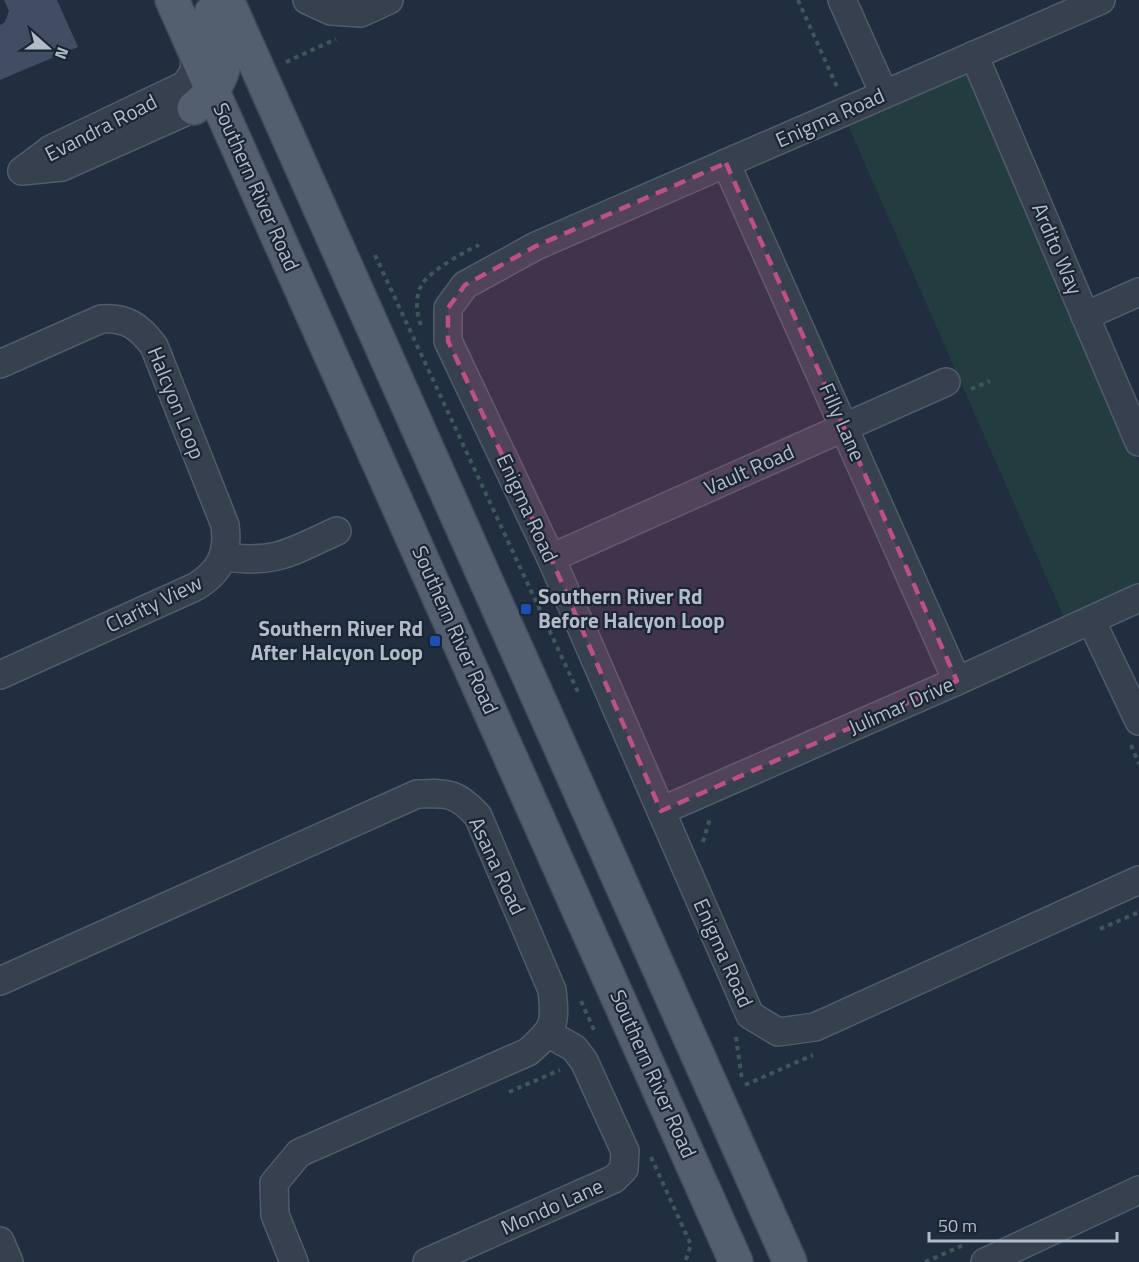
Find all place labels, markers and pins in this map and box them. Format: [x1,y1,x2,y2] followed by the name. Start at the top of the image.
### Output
[538,580,725,636] place label: Southern River Rd Before Halcyon Loop
[519,602,533,616] marker: Southern River Rd Before Halcyon Loop
[251,612,423,668] place label: Southern River Rd After Halcyon Loop
[428,634,442,648] marker: Southern River Rd After Halcyon Loop

